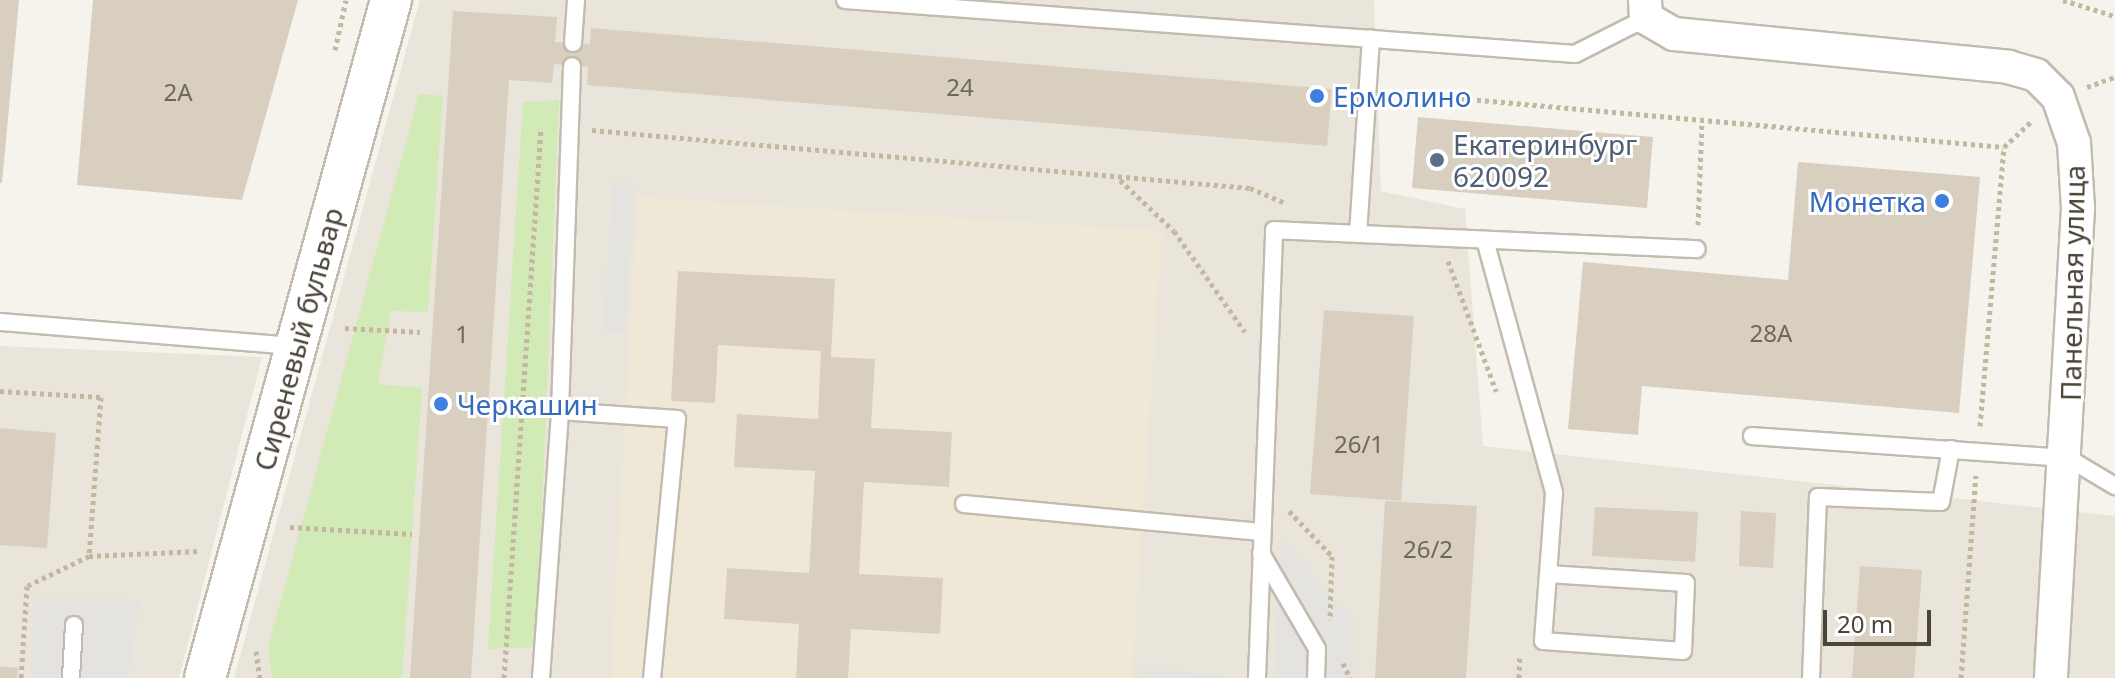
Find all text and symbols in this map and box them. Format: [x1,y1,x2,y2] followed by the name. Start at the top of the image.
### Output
[946,73,974,101] house number: 24
[163,78,193,106] house number: 2А
[1333,79,1471,113] place label: Ермолино
[1308,87,1326,105] marker: Ермолино
[1453,127,1637,193] place label: Екатеринбург 620092
[1428,151,1446,169] marker: Екатеринбург 620092
[2053,165,2091,401] street label: Панельная улица
[1809,184,1926,218] place label: Монетка
[1933,192,1951,210] marker: Монетка
[247,204,349,474] street label: Сиреневый бульвар
[1750,319,1792,347] house number: 28А
[455,320,469,348] house number: 1
[457,387,598,421] place label: Черкашин
[432,395,450,413] marker: Черкашин
[1334,430,1384,458] house number: 26/1
[1403,535,1453,563] house number: 26/2
[1827,594,1935,644] scale bar
[1837,607,1893,640] text: 20 m

